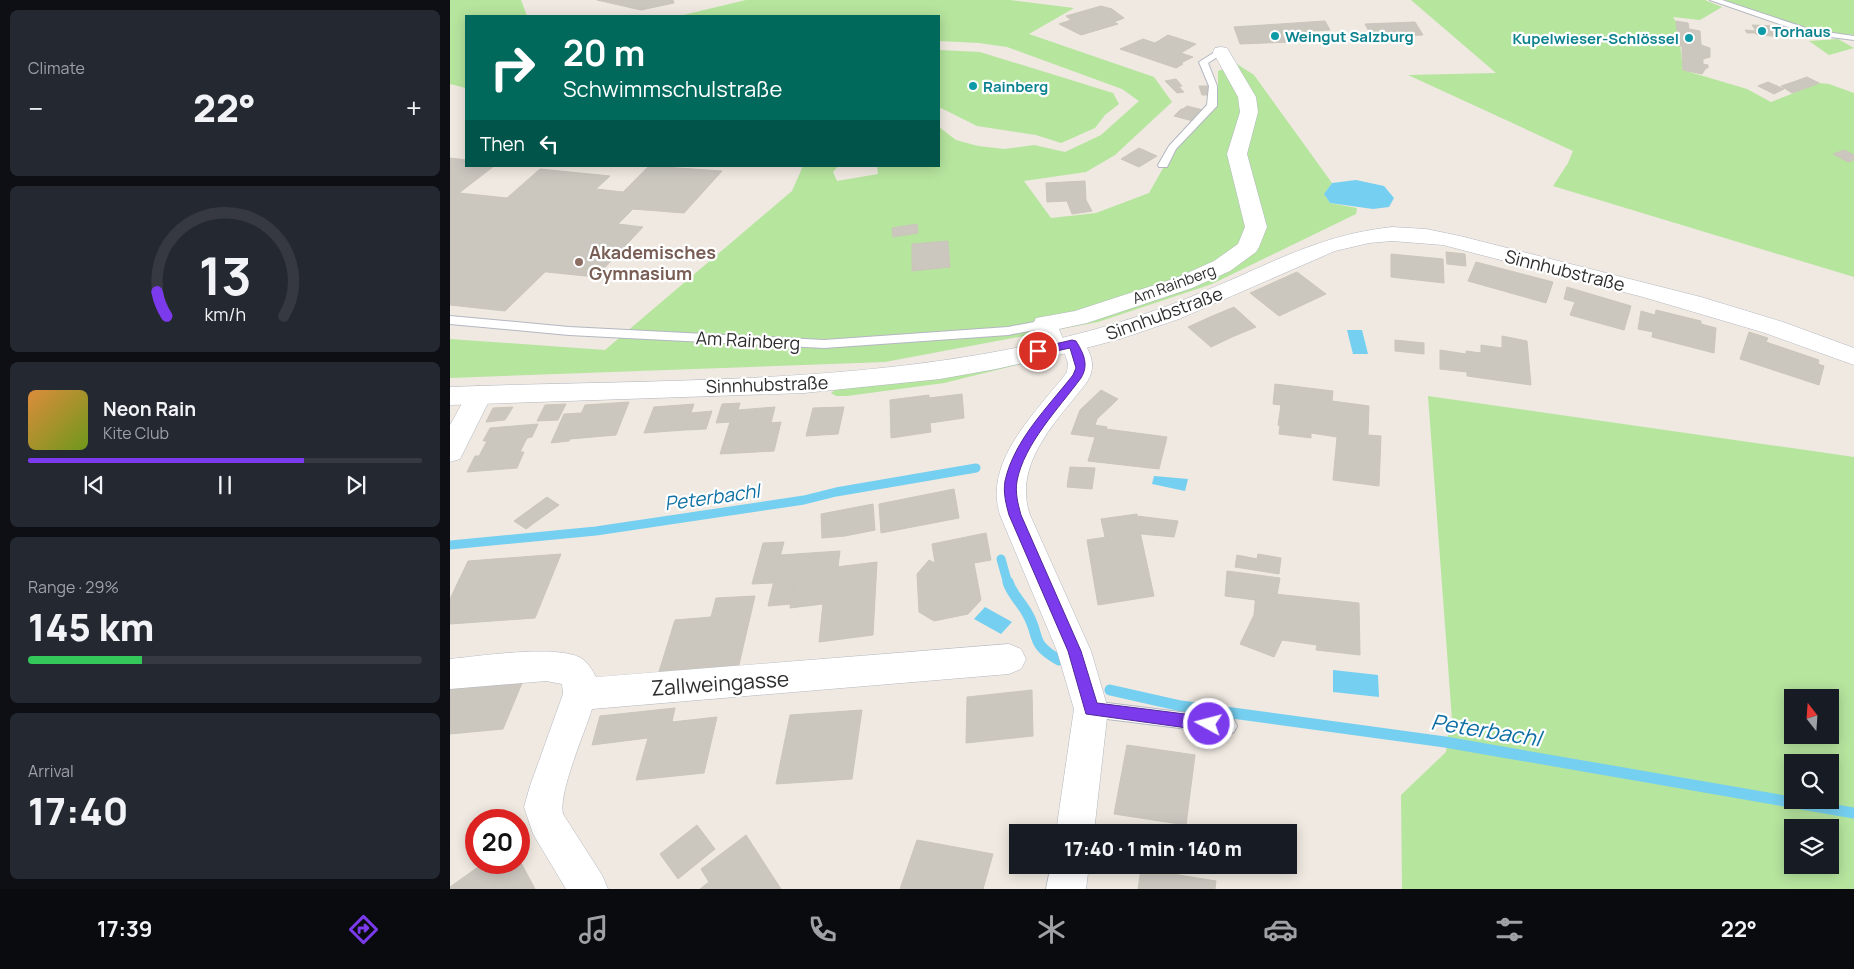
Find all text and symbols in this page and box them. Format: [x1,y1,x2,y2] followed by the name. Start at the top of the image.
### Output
[1772,21,1831,42] place label: Torhaus
[1756,25,1768,37] marker: Torhaus
[1285,26,1414,47] place label: Weingut Salzburg
[1513,28,1679,49] place label: Kupelwieser-Schlössel
[563,29,645,77] text: 20 m
[1269,30,1281,42] marker: Weingut Salzburg
[1683,32,1695,44] marker: Kupelwieser-Schlössel
[480,35,545,100] icon: right
[28,57,85,79] text: Climate
[563,74,782,104] text: Schwimmschulstraße
[983,76,1048,97] place label: Rainberg
[967,80,979,92] marker: Rainberg
[193,81,256,133] text: 22°
[28,89,43,127] text: −
[406,89,422,127] text: +
[535,130,563,158] icon: left
[480,131,525,157] text: Then
[198,240,252,311] text: 13
[589,240,716,285] place label: Akademisches Gymnasium
[1503,244,1627,296] street label: Sinnhubstraße
[573,256,585,268] marker: Akademisches Gymnasium
[1130,259,1218,309] street label: Am Rainberg
[1102,281,1226,345] street label: Sinnhubstraße
[204,302,246,326] text: km/h
[695,325,801,355] street label: Am Rainberg
[1017,330,1059,372] pin
[1024,337,1052,365] icon: arrive
[705,370,829,398] street label: Sinnhubstraße
[103,396,196,422] text: Neon Rain
[103,422,169,444] text: Kite Club
[80,471,108,499] icon: previous
[211,471,239,499] icon: pause
[342,471,370,499] icon: next
[663,477,764,517] water label: Peterbachl
[28,576,119,598] text: Range · 29%
[28,600,154,652] text: 145 km
[650,664,790,702] street label: Zallweingasse
[1784,689,1839,744] north arrow
[1784,689,1839,874] map controls
[1182,697,1234,749] position arrow
[1429,707,1546,754] water label: Peterbachl
[1784,754,1839,809] button: search
[28,760,74,782] text: Arrival
[28,784,128,836] text: 17:40
[465,809,530,874] speed limit sign: 20
[1784,819,1839,874] button: layers
[1064,836,1242,862] text: 17:40 · 1 min · 140 m
[346,912,381,947] icon: directions
[576,912,611,947] icon: music
[805,912,840,947] icon: phone
[1034,912,1069,947] icon: climate
[1263,912,1298,947] icon: car
[1492,912,1527,947] icon: filters
[97,914,152,944] text: 17:39
[1721,914,1757,944] text: 22°

